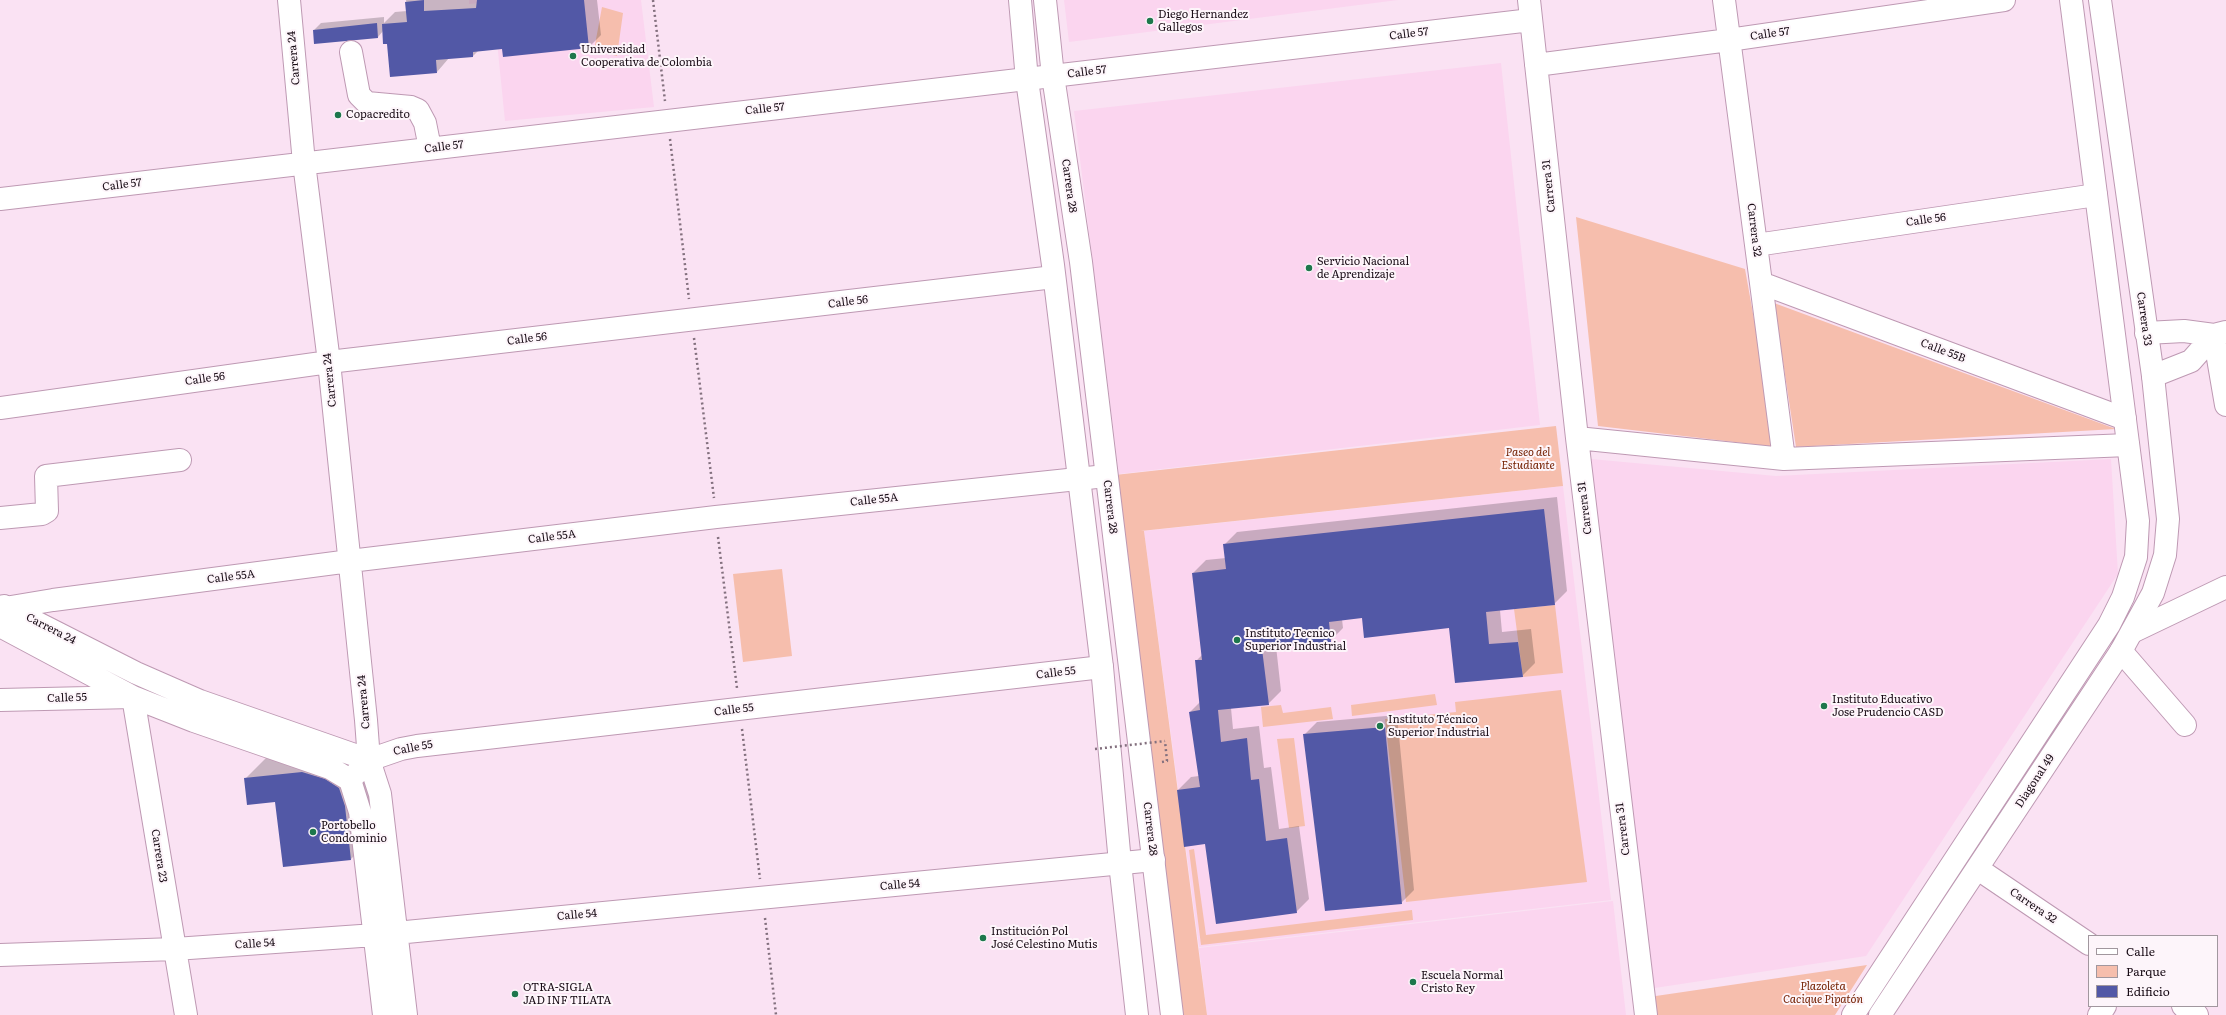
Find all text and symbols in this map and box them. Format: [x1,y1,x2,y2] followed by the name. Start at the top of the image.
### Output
[1158,8,1248,34] place label: Diego Hernandez Gallegos
[1145,16,1155,26] marker: Diego Hernandez Gallegos
[1388,25,1430,43] street label: Calle 57
[1749,25,1791,43] street label: Calle 57
[285,30,303,86] street label: Carrera 24
[581,43,712,69] place label: Universidad Cooperativa de Colombia
[568,51,578,61] marker: Universidad Cooperativa de Colombia
[1066,63,1108,81] street label: Calle 57
[745,100,785,118] street label: Calle 57
[346,108,410,122] place label: Copacredito
[333,110,343,120] marker: Copacredito
[423,138,465,156] street label: Calle 57
[1059,158,1079,214] street label: Carrera 28
[1540,159,1558,213] street label: Carrera 31
[101,176,143,194] street label: Calle 57
[1744,202,1764,258] street label: Carrera 32
[1905,211,1947,229] street label: Calle 56
[1317,255,1409,281] place label: Servicio Nacional de Aprendizaje
[1304,263,1314,273] marker: Servicio Nacional de Aprendizaje
[2134,291,2154,347] street label: Carrera 33
[827,293,869,311] street label: Calle 56
[506,330,548,348] street label: Calle 56
[1919,336,1967,366] street label: Calle 55B
[321,352,339,408] street label: Carrera 24
[184,370,226,388] street label: Calle 56
[1501,446,1555,472] park label: Paseo del Estudiante
[1100,479,1120,535] street label: Carrera 28
[1575,481,1595,535] street label: Carrera 31
[849,491,899,509] street label: Calle 55A
[527,528,577,546] street label: Calle 55A
[206,568,256,586] street label: Calle 55A
[24,611,78,647] street label: Carrera 24
[1245,627,1346,653] place label: Instituto Tecnico Superior Industrial
[1232,635,1242,645] marker: Instituto Tecnico Superior Industrial
[1035,664,1077,682] street label: Calle 55
[355,674,373,730] street label: Carrera 24
[47,691,87,705] street label: Calle 55
[1832,693,1943,719] place label: Instituto Educativo Jose Prudencio CASD
[713,701,755,719] street label: Calle 55
[1819,701,1829,711] marker: Instituto Educativo Jose Prudencio CASD
[1388,713,1489,739] place label: Instituto Técnico Superior Industrial
[1375,721,1385,731] marker: Instituto Técnico Superior Industrial
[392,738,434,758] street label: Calle 55
[2013,752,2057,810] street label: Diagonal 49
[1140,801,1160,857] street label: Carrera 28
[1613,802,1633,856] street label: Carrera 31
[321,819,387,845] place label: Portobello Condominio
[308,827,318,837] marker: Portobello Condominio
[148,828,170,884] street label: Carrera 23
[879,877,921,893] street label: Calle 54
[2007,885,2059,927] street label: Carrera 32
[556,907,598,923] street label: Calle 54
[991,925,1097,951] place label: Institución Pol José Celestino Mutis
[978,933,988,943] marker: Institución Pol José Celestino Mutis
[2088,935,2218,1007] legend
[234,936,276,952] street label: Calle 54
[2126,942,2155,960] text: Calle
[2126,962,2166,980] text: Parque
[1421,969,1503,995] place label: Escuela Normal Cristo Rey
[1408,977,1418,987] marker: Escuela Normal Cristo Rey
[1783,980,1863,1006] park label: Plazoleta Cacique Pipatón
[523,981,611,1007] place label: OTRA-SIGLA JAD INF TILATA
[2126,982,2170,1000] text: Edificio
[510,989,520,999] marker: OTRA-SIGLA JAD INF TILATA

